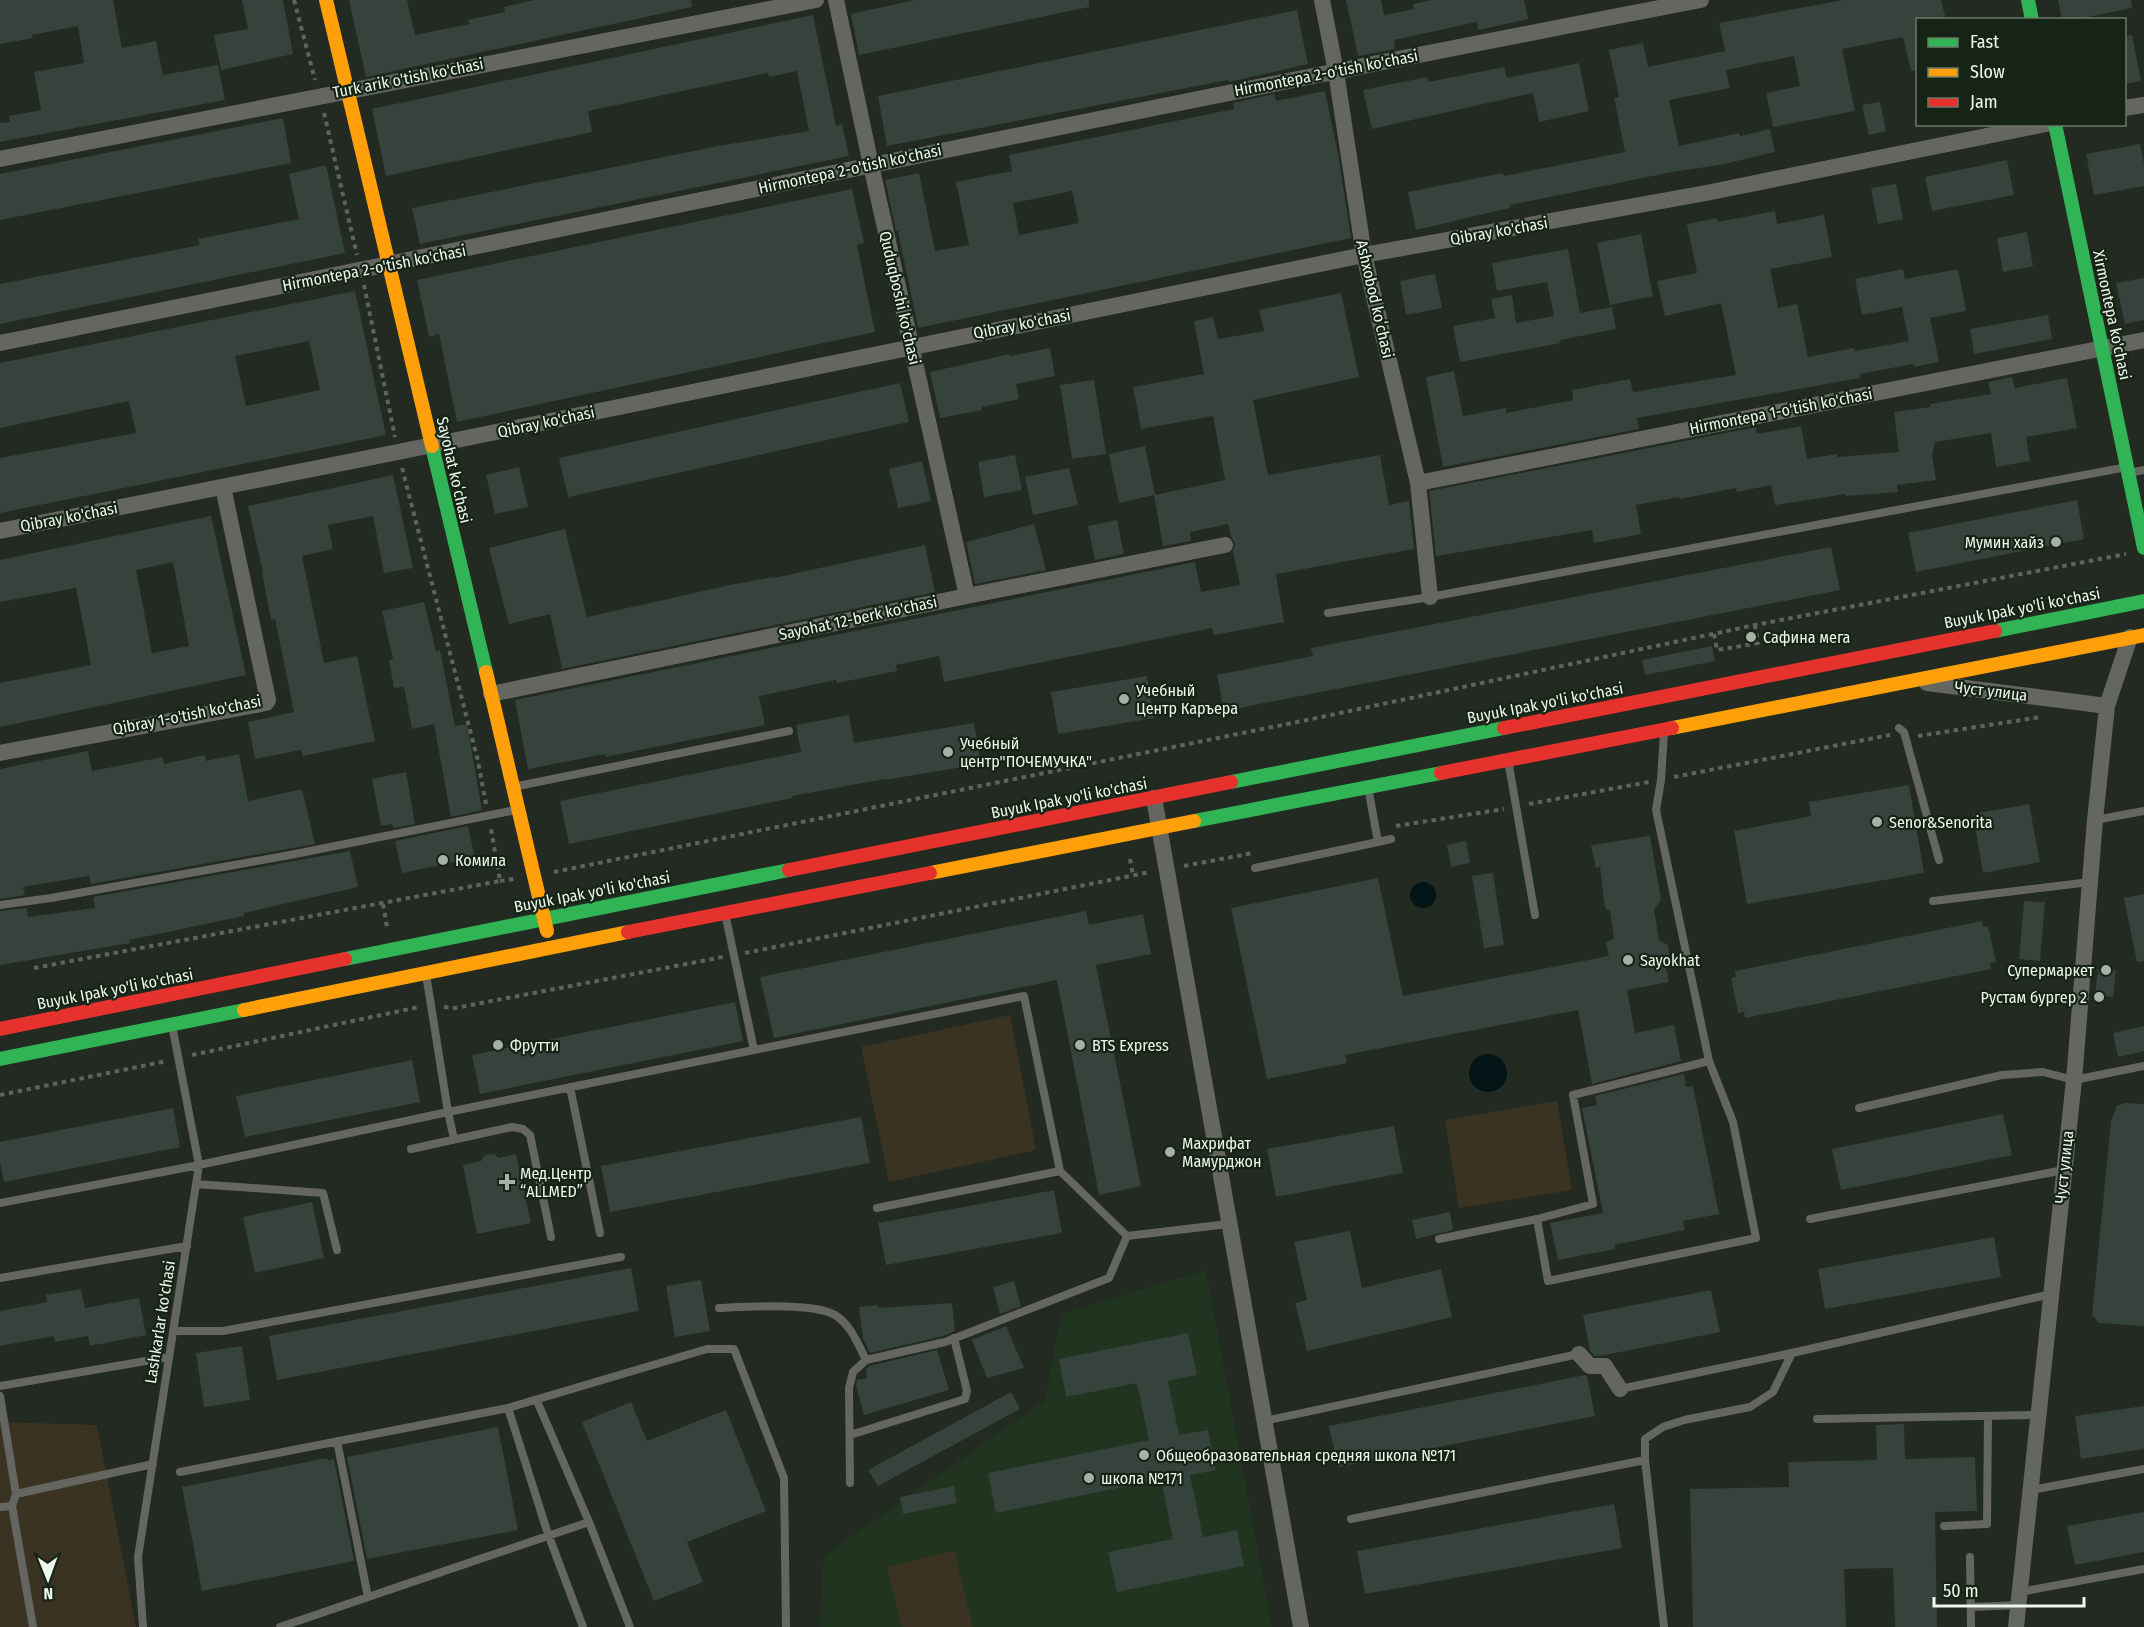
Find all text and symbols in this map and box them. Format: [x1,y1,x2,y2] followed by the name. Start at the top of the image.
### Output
[1916,18,2126,126] legend
[1970,31,1999,53] text: Fast
[1233,46,1419,100] street label: Hirmontepa 2-o'tish ko'chasi
[331,54,485,102] street label: Turk arik o'tish ko'chasi
[1970,61,2005,83] text: Slow
[1970,91,1998,113] text: Jam
[757,140,943,198] street label: Hirmontepa 2-o'tish ko'chasi
[1449,213,1549,249] street label: Qibray ko'chasi
[875,229,925,367] street label: Quduqboshi ko'chasi
[1352,238,1398,360] street label: Ashxobod koʻchasi
[281,241,467,295] street label: Hirmontepa 2-o'tish ko'chasi
[2089,248,2135,382] street label: Xirmontepa ko'chasi
[972,305,1072,343] street label: Qibray ko'chasi
[1688,384,1874,438] street label: Hirmontepa 1-o'tish ko'chasi
[496,402,596,442] street label: Qibray ko'chasi
[433,415,475,525] street label: Sayohat koʻchasi
[19,498,119,536] street label: Qibray ko'chasi
[1965,533,2044,552] place label: Мумин хайз
[2049,535,2063,549] marker: Мумин хайз
[1942,584,2102,632] street label: Buyuk Ipak yo'li ko'chasi
[777,592,939,644] street label: Sayohat 12-berk ko'chasi
[1763,628,1851,647] place label: Сафина мега
[1744,630,1758,644] marker: Сафина мега
[1954,677,2029,705] street label: Чуст улица
[1465,679,1625,727] street label: Buyuk Ipak yo'li ko'chasi
[1135,681,1238,718] place label: Учебный Центр Каръера
[111,691,263,739] street label: Qibray 1-o'tish ko'chasi
[1117,692,1131,706] marker: Учебный Центр Каръера
[959,734,1092,771] place label: Учебный центр"ПОЧЕМУЧКА"
[941,745,955,759] marker: Учебный центр"ПОЧЕМУЧКА"
[989,774,1149,822] street label: Buyuk Ipak yo'li ko'chasi
[1889,813,1993,832] place label: Senor&Senorita
[1870,815,1884,829] marker: Senor&Senorita
[455,851,506,870] place label: Комила
[436,853,450,867] marker: Комила
[512,868,672,916] street label: Buyuk Ipak yo'li ko'chasi
[1640,951,1701,970] place label: Sayokhat
[1621,953,1635,967] marker: Sayokhat
[2007,961,2094,980] place label: Супермаркет
[2099,963,2113,977] marker: Супермаркет
[35,965,195,1013] street label: Buyuk Ipak yo'li ko'chasi
[1981,988,2087,1007] place label: Рустам бургер 2
[2092,990,2106,1004] marker: Рустам бургер 2
[510,1036,559,1055] place label: Фрутти
[1092,1036,1169,1055] place label: BTS Express
[491,1038,505,1052] marker: Фрутти
[1073,1038,1087,1052] marker: BTS Express
[2051,1130,2077,1204] street label: Чуст улица
[1182,1134,1261,1171] place label: Махрифат Мамурджон
[1163,1145,1177,1159] marker: Махрифат Мамурджон
[520,1164,592,1201] place label: Мед.Центр “ALLMED”
[498,1173,516,1191] marker: Мед.Центр “ALLMED”
[141,1259,179,1385] street label: Lashkarlar ko'chasi
[1156,1446,1456,1465] place label: Общеобразовательная средняя школа №171
[1137,1448,1151,1462] marker: Общеобразовательная средняя школа №171
[1101,1469,1183,1488] place label: школа №171
[1082,1471,1096,1485] marker: школа №171
[18,1549,78,1609] north arrow
[1934,1570,2084,1608] scale bar
[1943,1580,1979,1602] text: 50 m
[43,1584,53,1603] text: N

